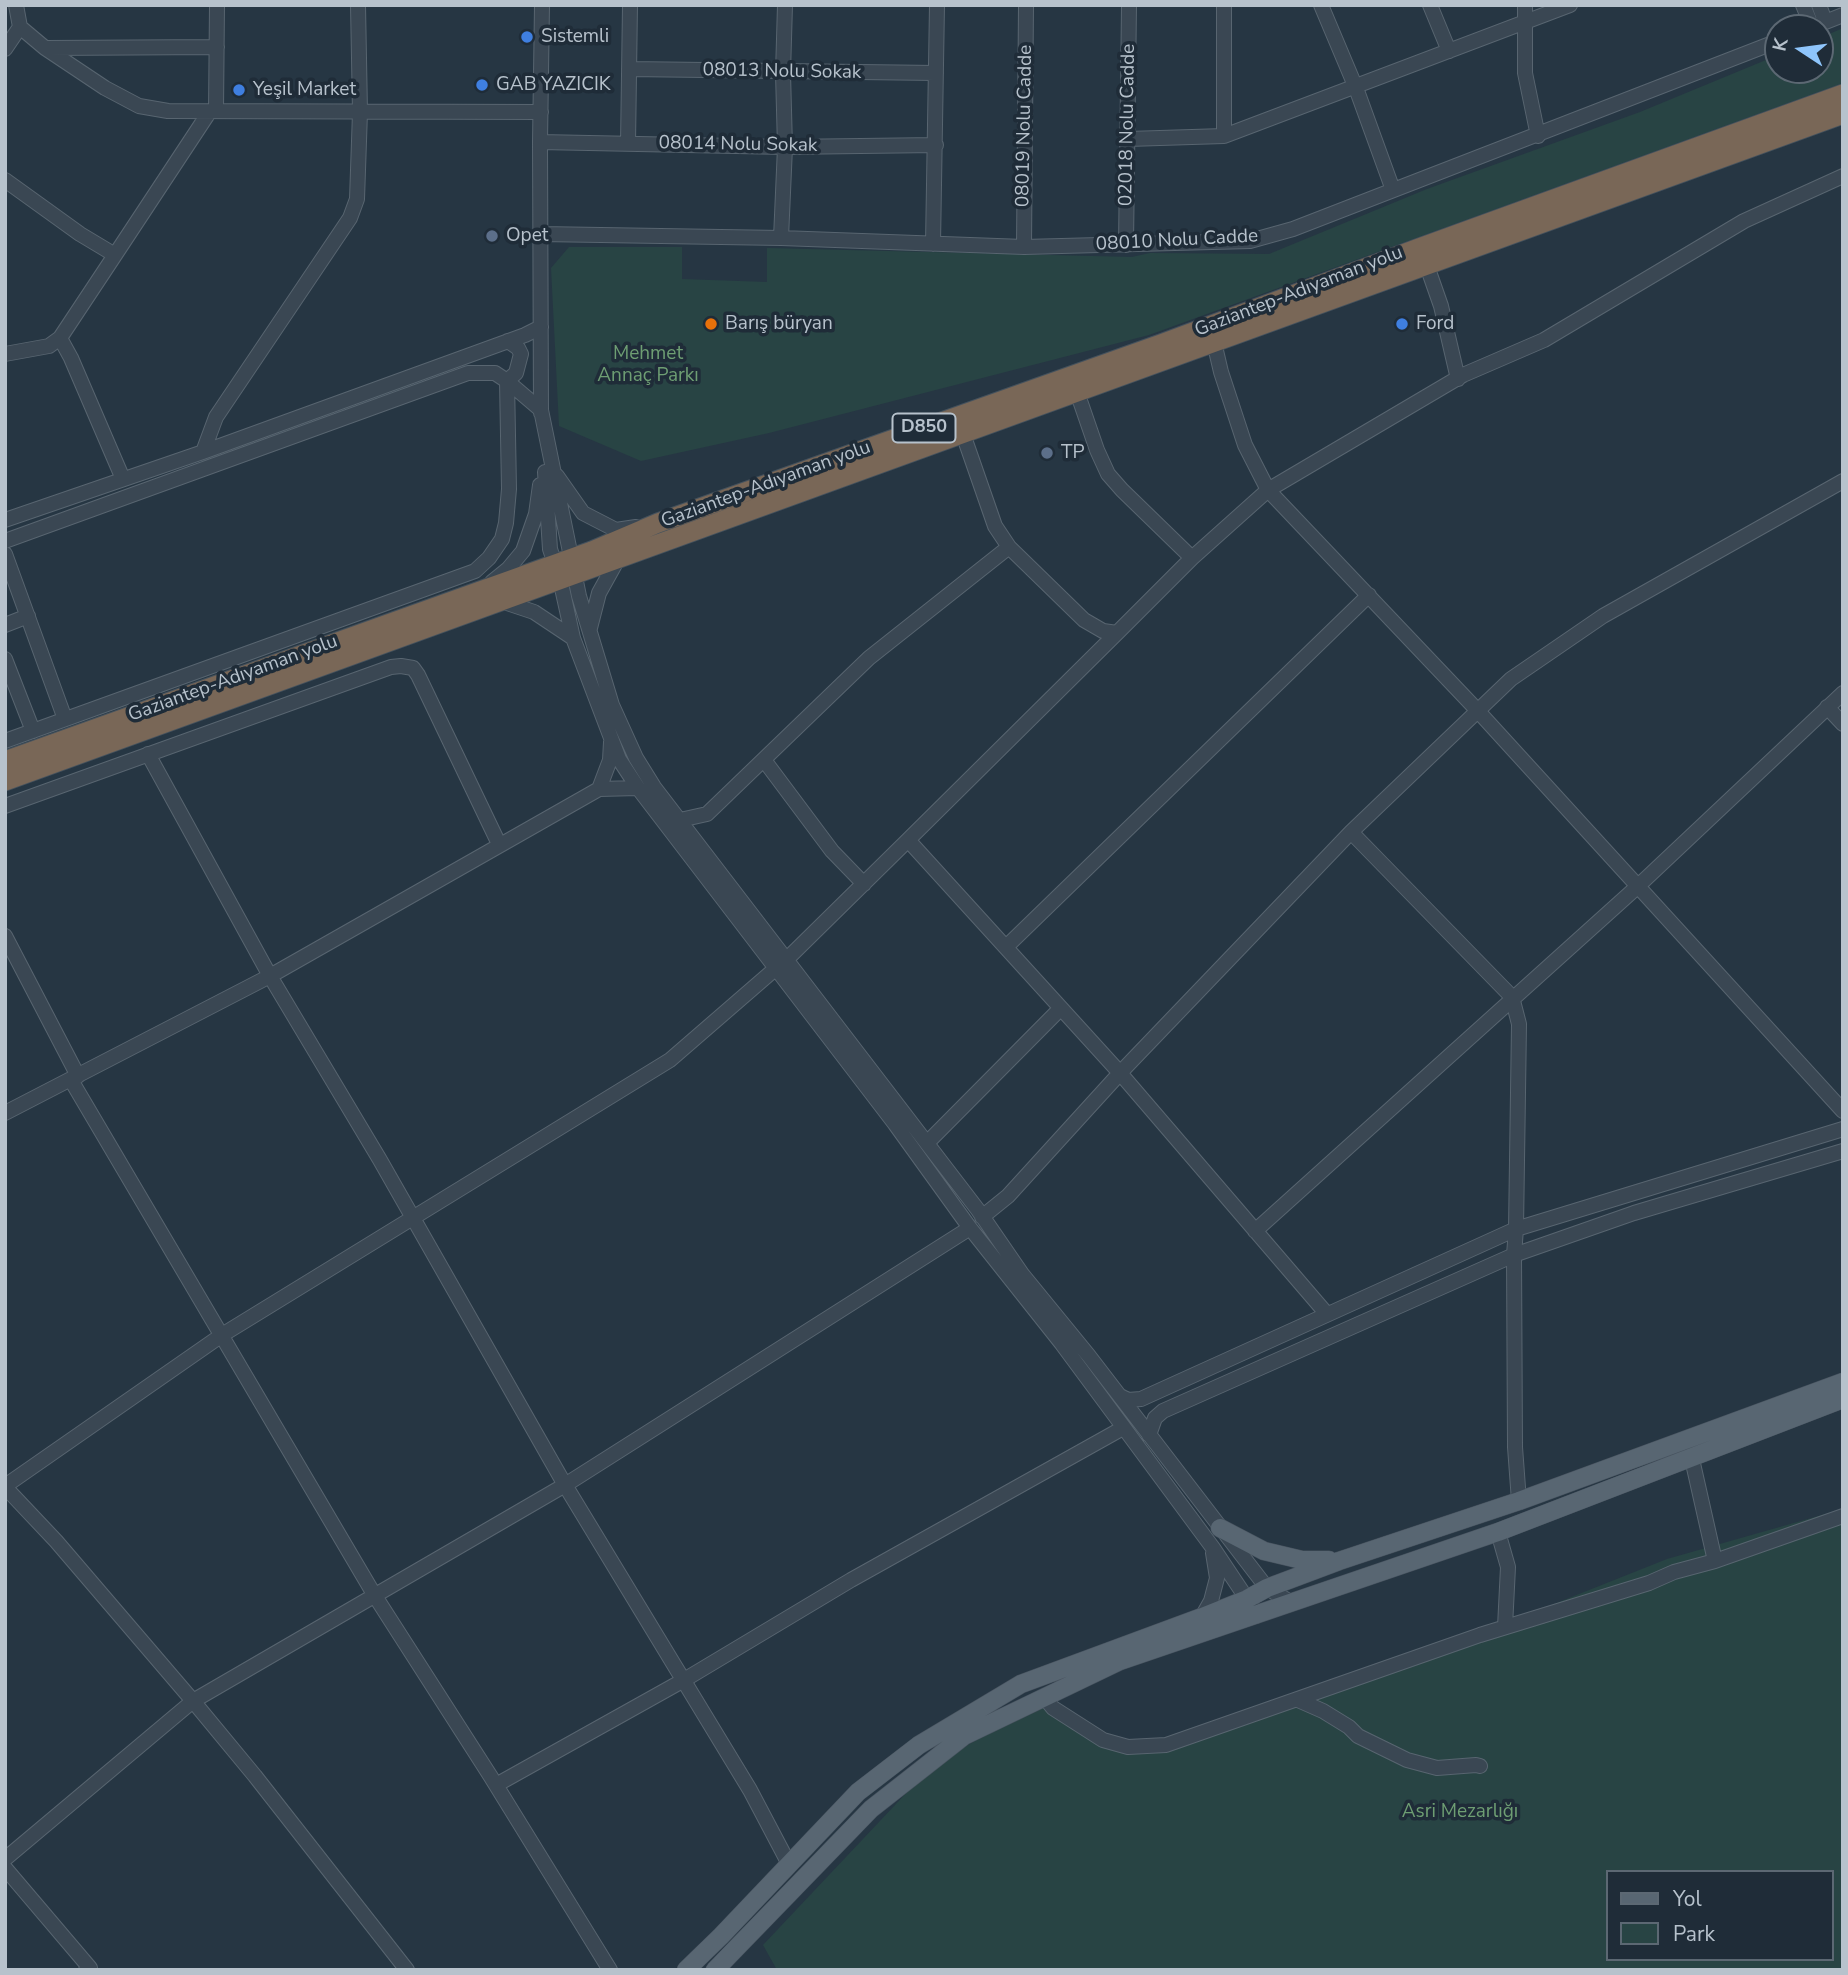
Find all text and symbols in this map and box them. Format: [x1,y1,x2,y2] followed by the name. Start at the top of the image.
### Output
[1764,14,1834,84] north arrow
[541,26,609,48] place label: Sistemli
[519,29,535,45] marker: Sistemli
[1766,36,1795,54] text: K
[1115,44,1141,206] street label: 02018 Nolu Cadde
[1012,45,1038,207] street label: 08019 Nolu Cadde
[702,59,862,85] street label: 08013 Nolu Sokak
[496,74,611,96] place label: GAB YAZICIK
[474,77,490,93] marker: GAB YAZICIK
[253,79,356,101] place label: Yeşil Market
[231,82,247,98] marker: Yeşil Market
[658,132,818,158] street label: 08014 Nolu Sokak
[506,225,548,247] place label: Opet
[1095,225,1259,257] street label: 08010 Nolu Cadde
[484,228,500,244] marker: Opet
[1192,242,1406,342] street label: Gaziantep-Adıyaman yolu
[725,313,833,335] place label: Barış büryan
[1416,313,1454,335] place label: Ford
[703,316,719,332] marker: Barış büryan
[1394,316,1410,332] marker: Ford
[597,343,699,387] park label: Mehmet Annaç Parkı
[892,414,956,442] road number: D850
[658,436,874,534] street label: Gaziantep-Adıyaman yolu
[1061,442,1084,464] place label: TP
[1039,445,1055,461] marker: TP
[125,630,341,728] street label: Gaziantep-Adıyaman yolu
[1402,1801,1518,1823] park label: Asri Mezarlığı
[1606,1870,1834,1961] legend
[1673,1885,1702,1913] text: Yol
[1673,1920,1715,1948] text: Park

